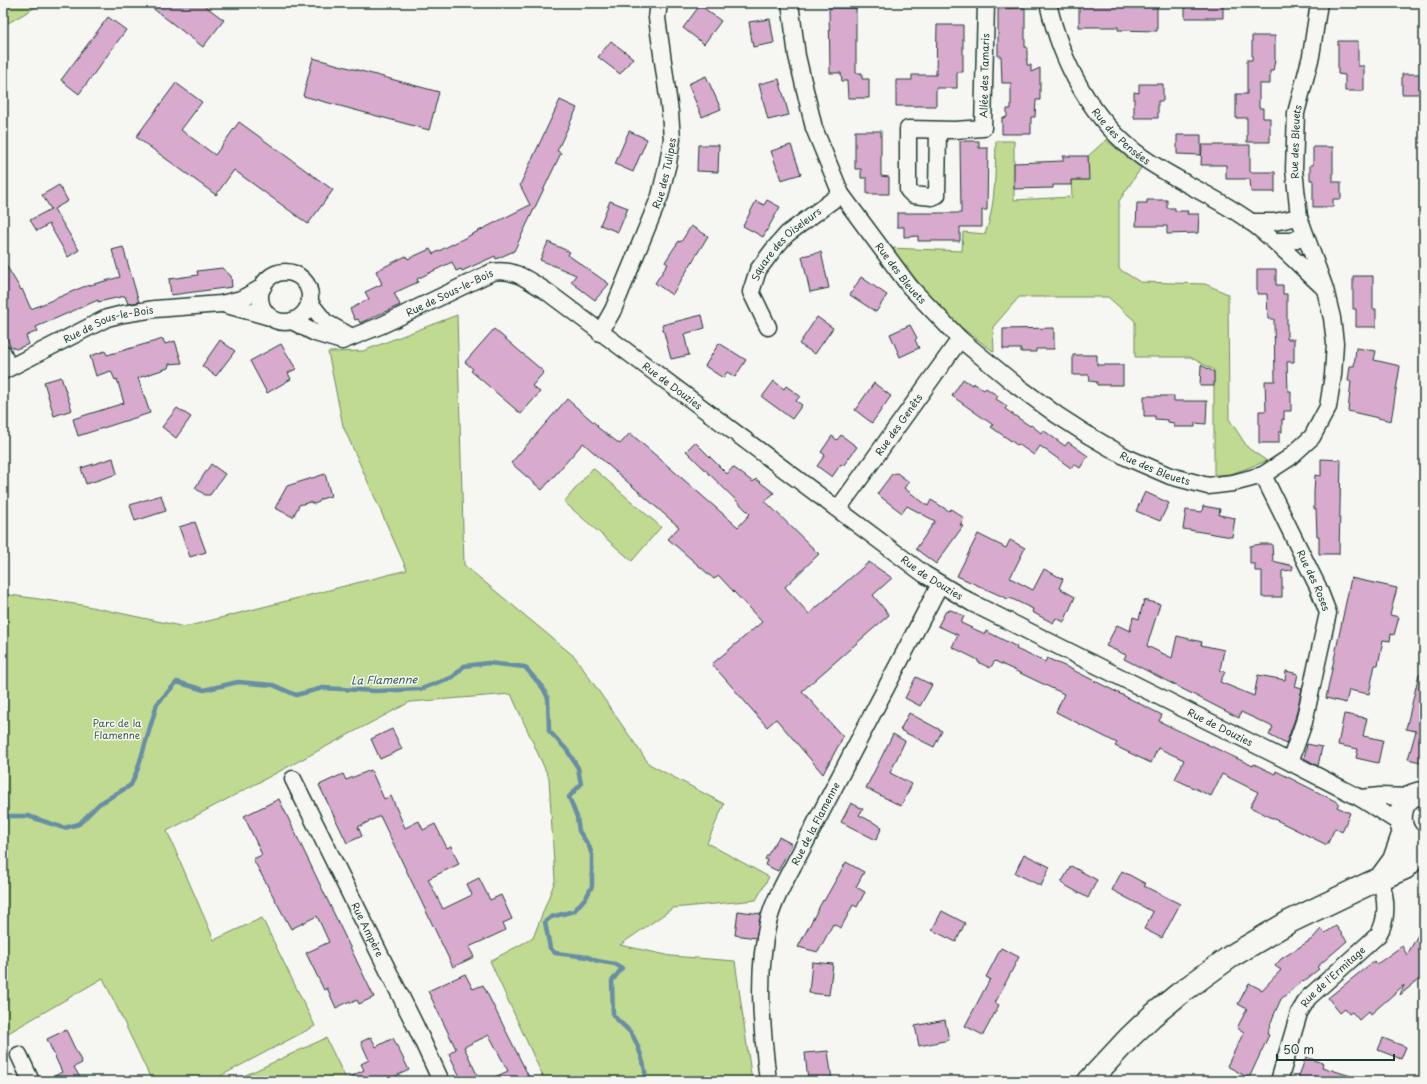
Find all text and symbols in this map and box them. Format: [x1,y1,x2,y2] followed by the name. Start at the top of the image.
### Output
[975,33,992,118] street label: Allée des Tamaris
[1286,103,1305,180] street label: Rue des Bleuets
[1089,105,1154,168] street label: Rue des Pensées
[648,136,679,211] street label: Rue des Tulipes
[747,203,824,283] street label: Square des Oiseleurs
[872,239,930,307] street label: Rue des Bleuets
[403,264,496,320] street label: Rue de Sous-le-Bois
[60,301,155,346] street label: Rue de Sous-le-Bois
[640,358,706,413] street label: Rue de Douzies
[871,390,926,458] street label: Rue des Genêts
[1117,447,1192,488] street label: Rue des Bleuets
[1294,547,1335,613] street label: Rue des Roses
[898,551,966,603] street label: Rue de Douzies
[351,670,419,689] water label: La Flamenne
[1185,704,1256,750] street label: Rue de Douzies
[93,715,142,742] park label: Parc de la Flamenne
[787,779,843,868] street label: Rue de la Flamenne
[348,899,388,960] street label: Rue Ampère
[1296,942,1368,1010] street label: Rue de l'Ermitage
[1277,1036,1394,1062] scale bar
[1283,1040,1314,1058] text: 50 m

